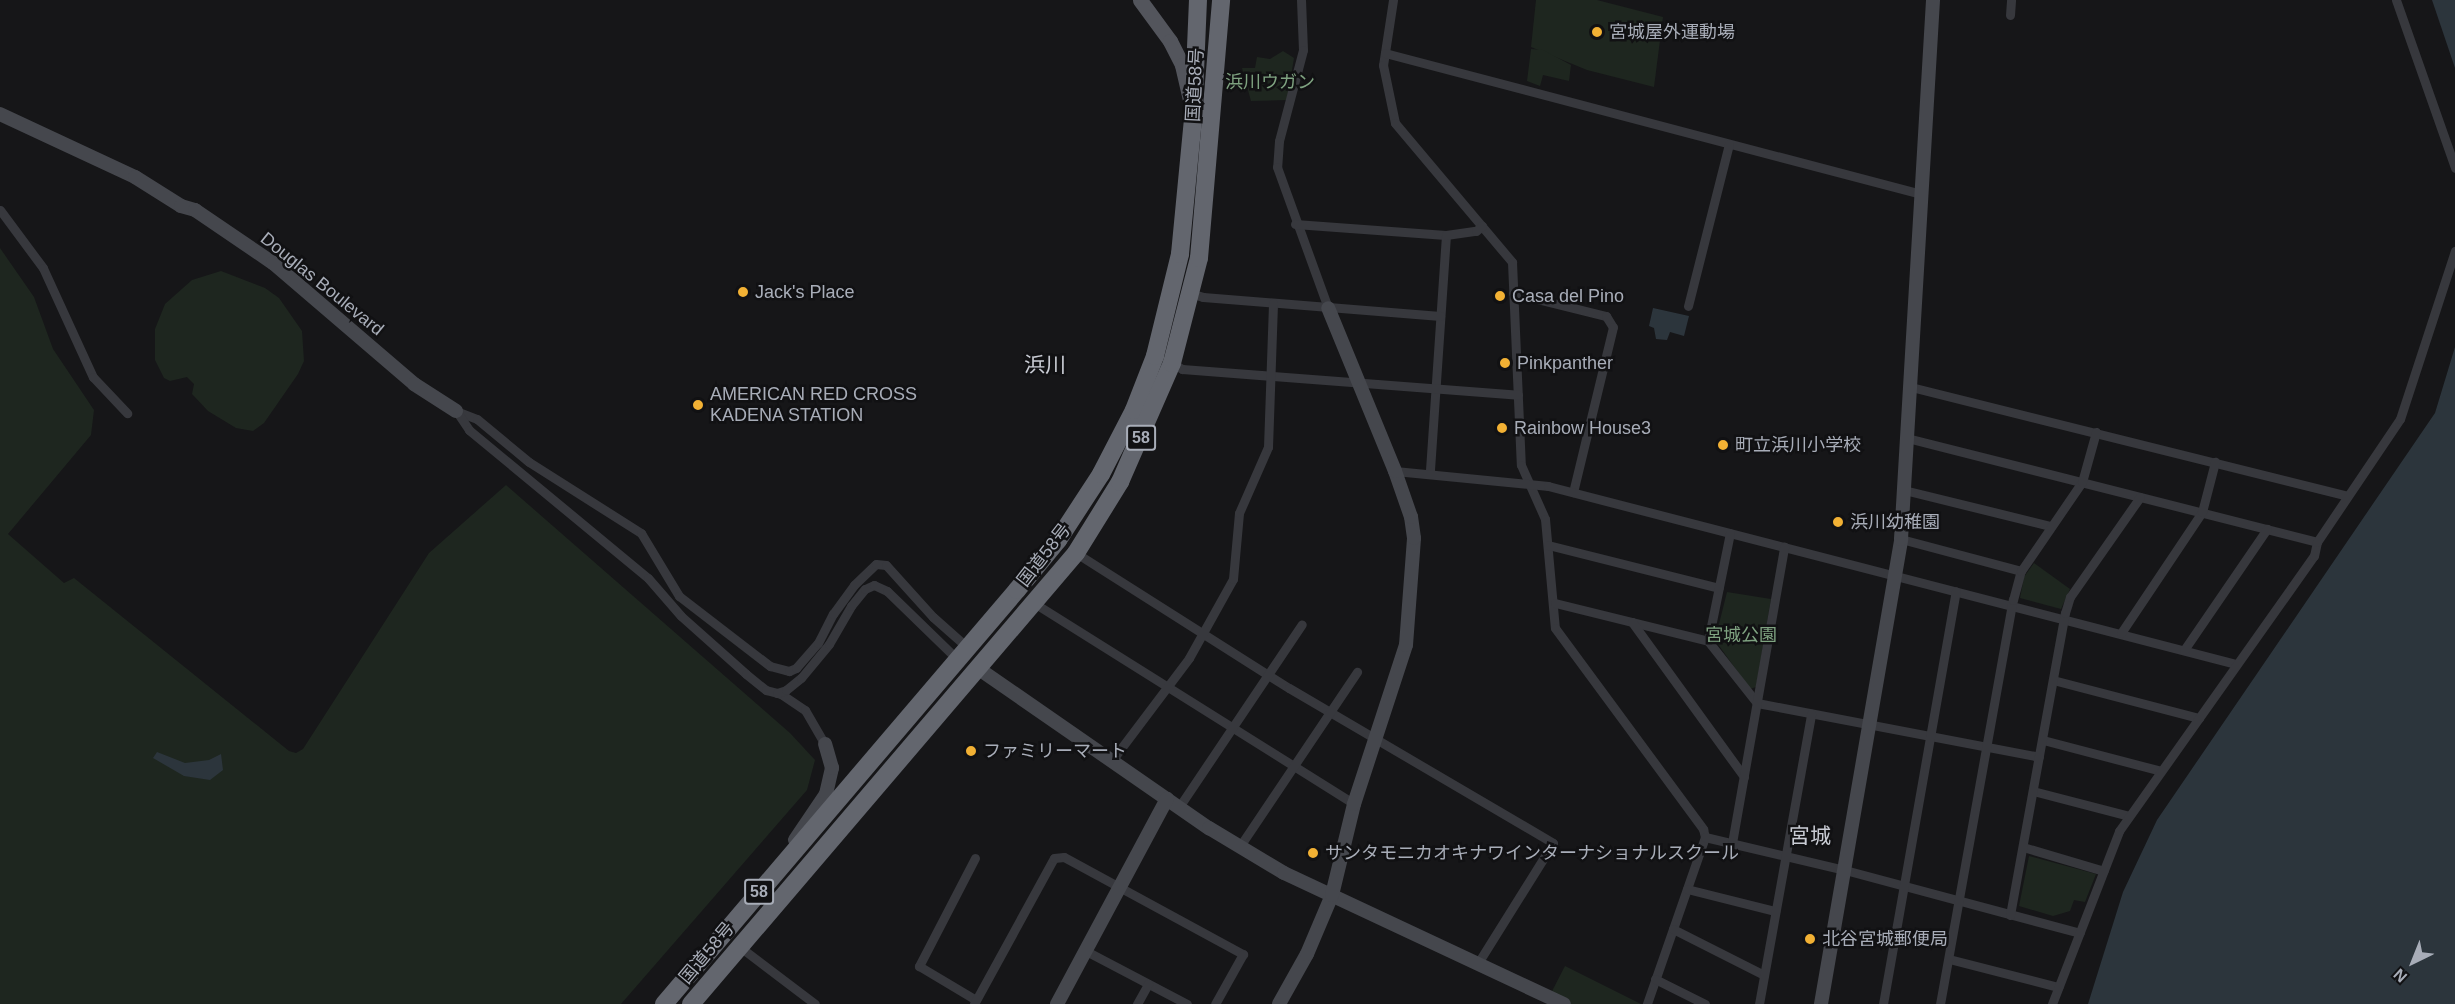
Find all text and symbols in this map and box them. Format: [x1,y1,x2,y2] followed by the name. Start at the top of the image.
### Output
[1609,21,1735,43] place label: 宮城屋外運動場
[1590,25,1604,39] marker: 宮城屋外運動場
[1182,47,1208,123] street label: 国道58号
[1225,71,1315,93] park label: 浜川ウガン
[256,228,388,340] street label: Douglas Boulevard
[755,281,854,303] place label: Jack's Place
[736,285,750,299] marker: Jack's Place
[1512,285,1624,307] place label: Casa del Pino
[1493,289,1507,303] marker: Casa del Pino
[1024,352,1066,378] district label: 浜川
[1517,352,1613,374] place label: Pinkpanther
[1498,356,1512,370] marker: Pinkpanther
[710,384,917,426] place label: AMERICAN RED CROSS KADENA STATION
[691,398,705,412] marker: AMERICAN RED CROSS KADENA STATION
[1514,417,1651,439] place label: Rainbow House3
[1495,421,1509,435] marker: Rainbow House3
[1126,425,1156,451] road number: 58
[1735,434,1861,456] place label: 町立浜川小学校
[1716,438,1730,452] marker: 町立浜川小学校
[1850,511,1940,533] place label: 浜川幼稚園
[1831,515,1845,529] marker: 浜川幼稚園
[1013,519,1075,591] street label: 国道58号
[1705,624,1777,646] park label: 宮城公園
[983,740,1127,762] place label: ファミリーマート
[964,744,978,758] marker: ファミリーマート
[1789,823,1831,849] district label: 宮城
[1325,842,1739,864] place label: サンタモニカオキナワインターナショナルスクール
[1306,846,1320,860] marker: サンタモニカオキナワインターナショナルスクール
[744,879,774,905] road number: 58
[675,918,739,988] street label: 国道58号
[1822,928,1948,950] place label: 北谷宮城郵便局
[1803,932,1817,946] marker: 北谷宮城郵便局
[2383,932,2443,992] north arrow
[2390,965,2410,986] text: N

